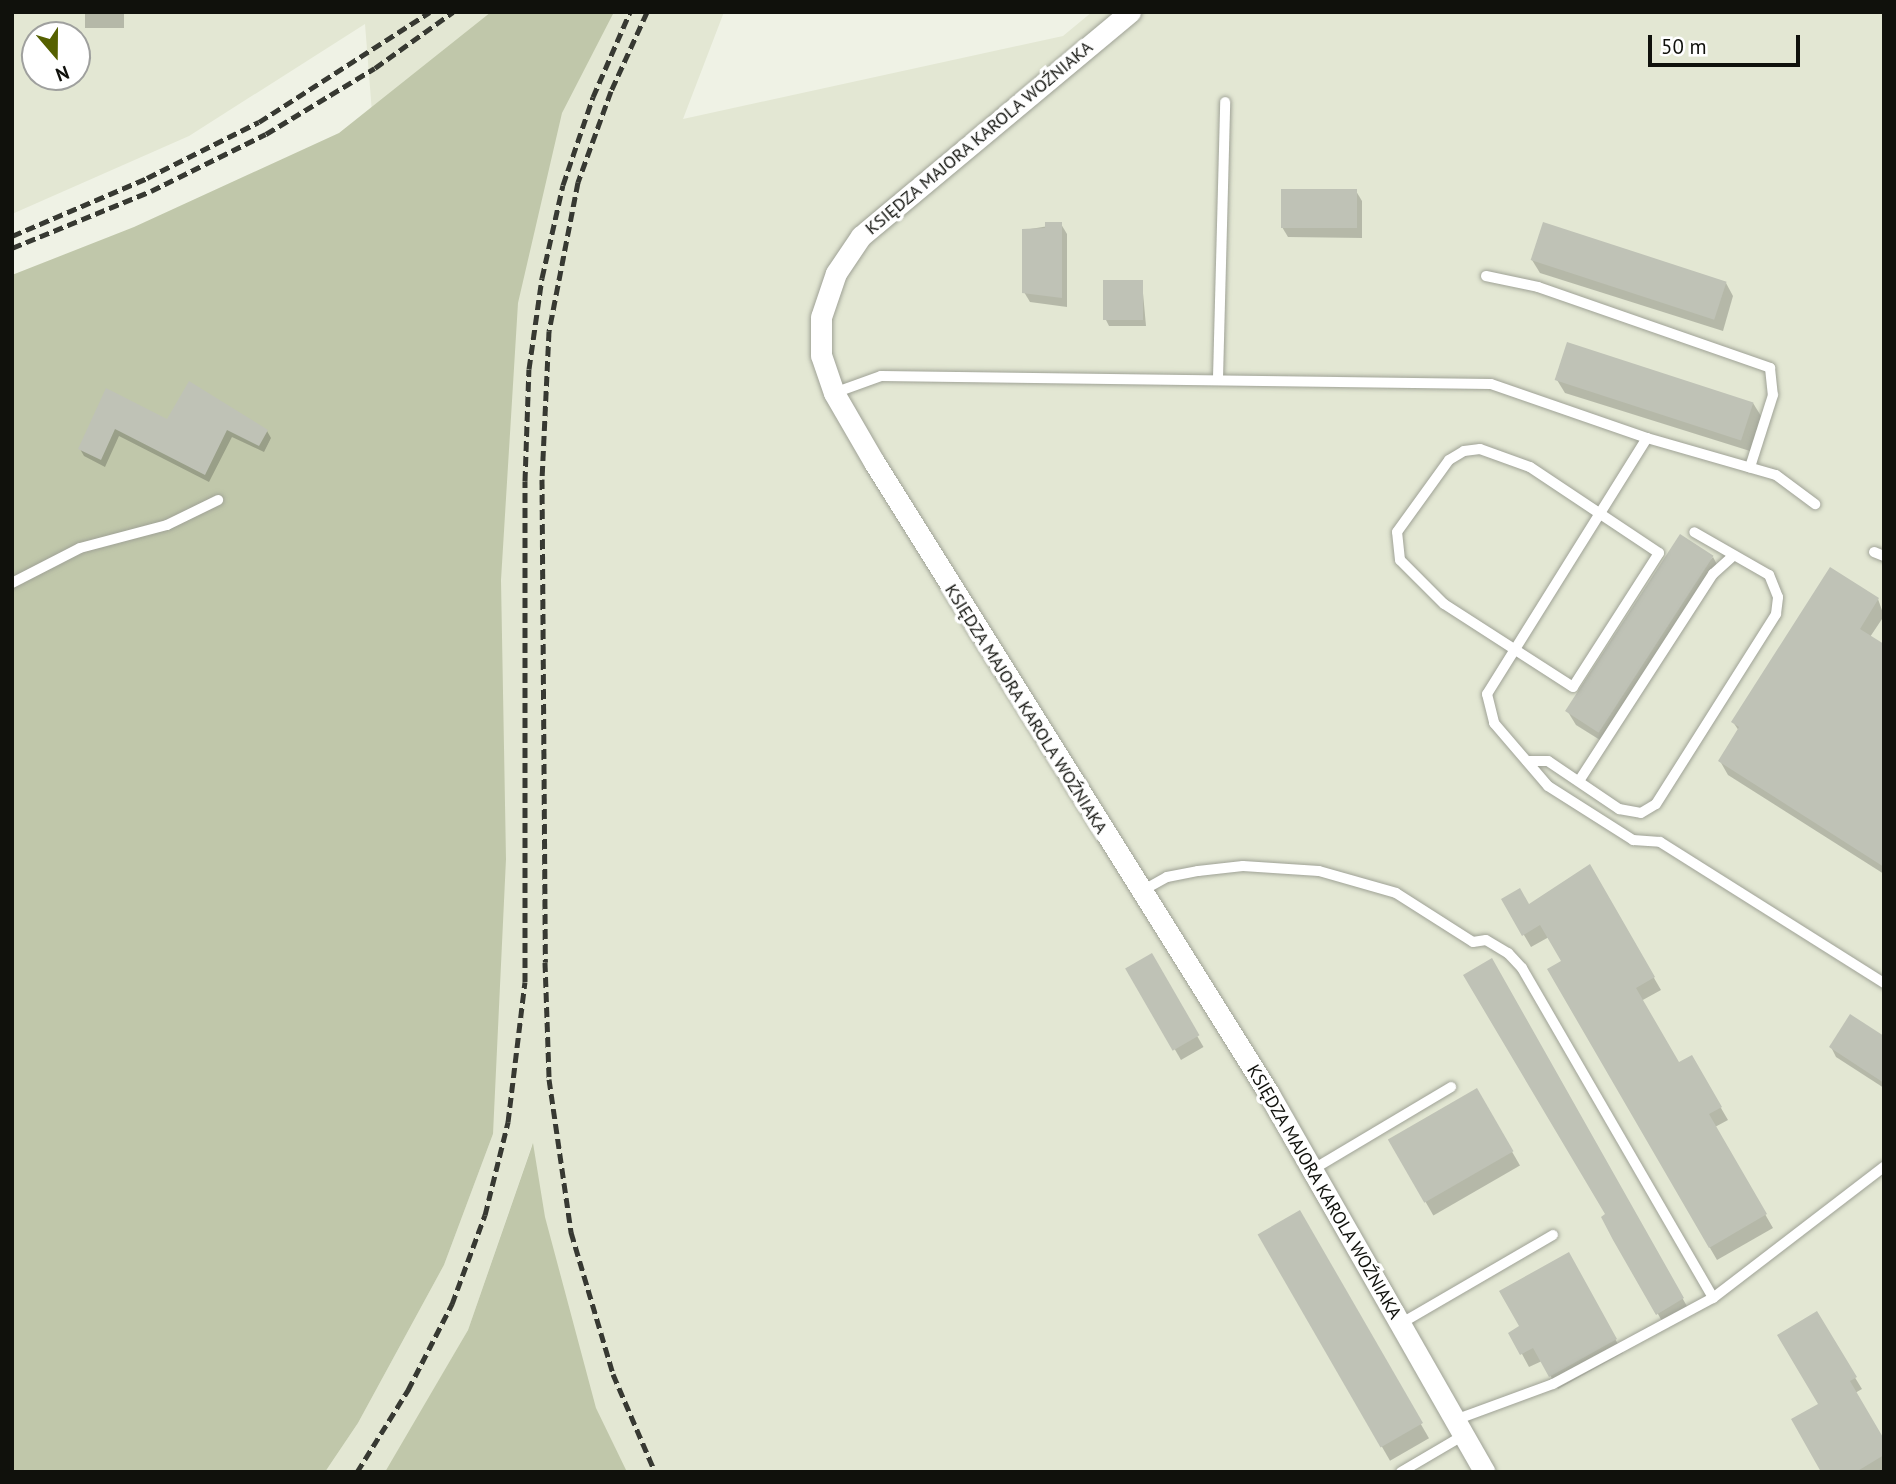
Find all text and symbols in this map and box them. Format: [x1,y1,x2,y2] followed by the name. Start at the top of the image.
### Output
[21,21,91,91] north arrow
[1651,21,1803,65] scale bar
[1661,33,1707,60] text: 50 m
[860,36,1098,240] street label: KSIĘDZA MAJORA KAROLA WOŹNIAKA
[53,60,72,87] text: N
[939,579,1113,839] street label: KSIĘDZA MAJORA KAROLA WOŹNIAKA
[1242,1060,1406,1324] street label: KSIĘDZA MAJORA KAROLA WOŹNIAKA

